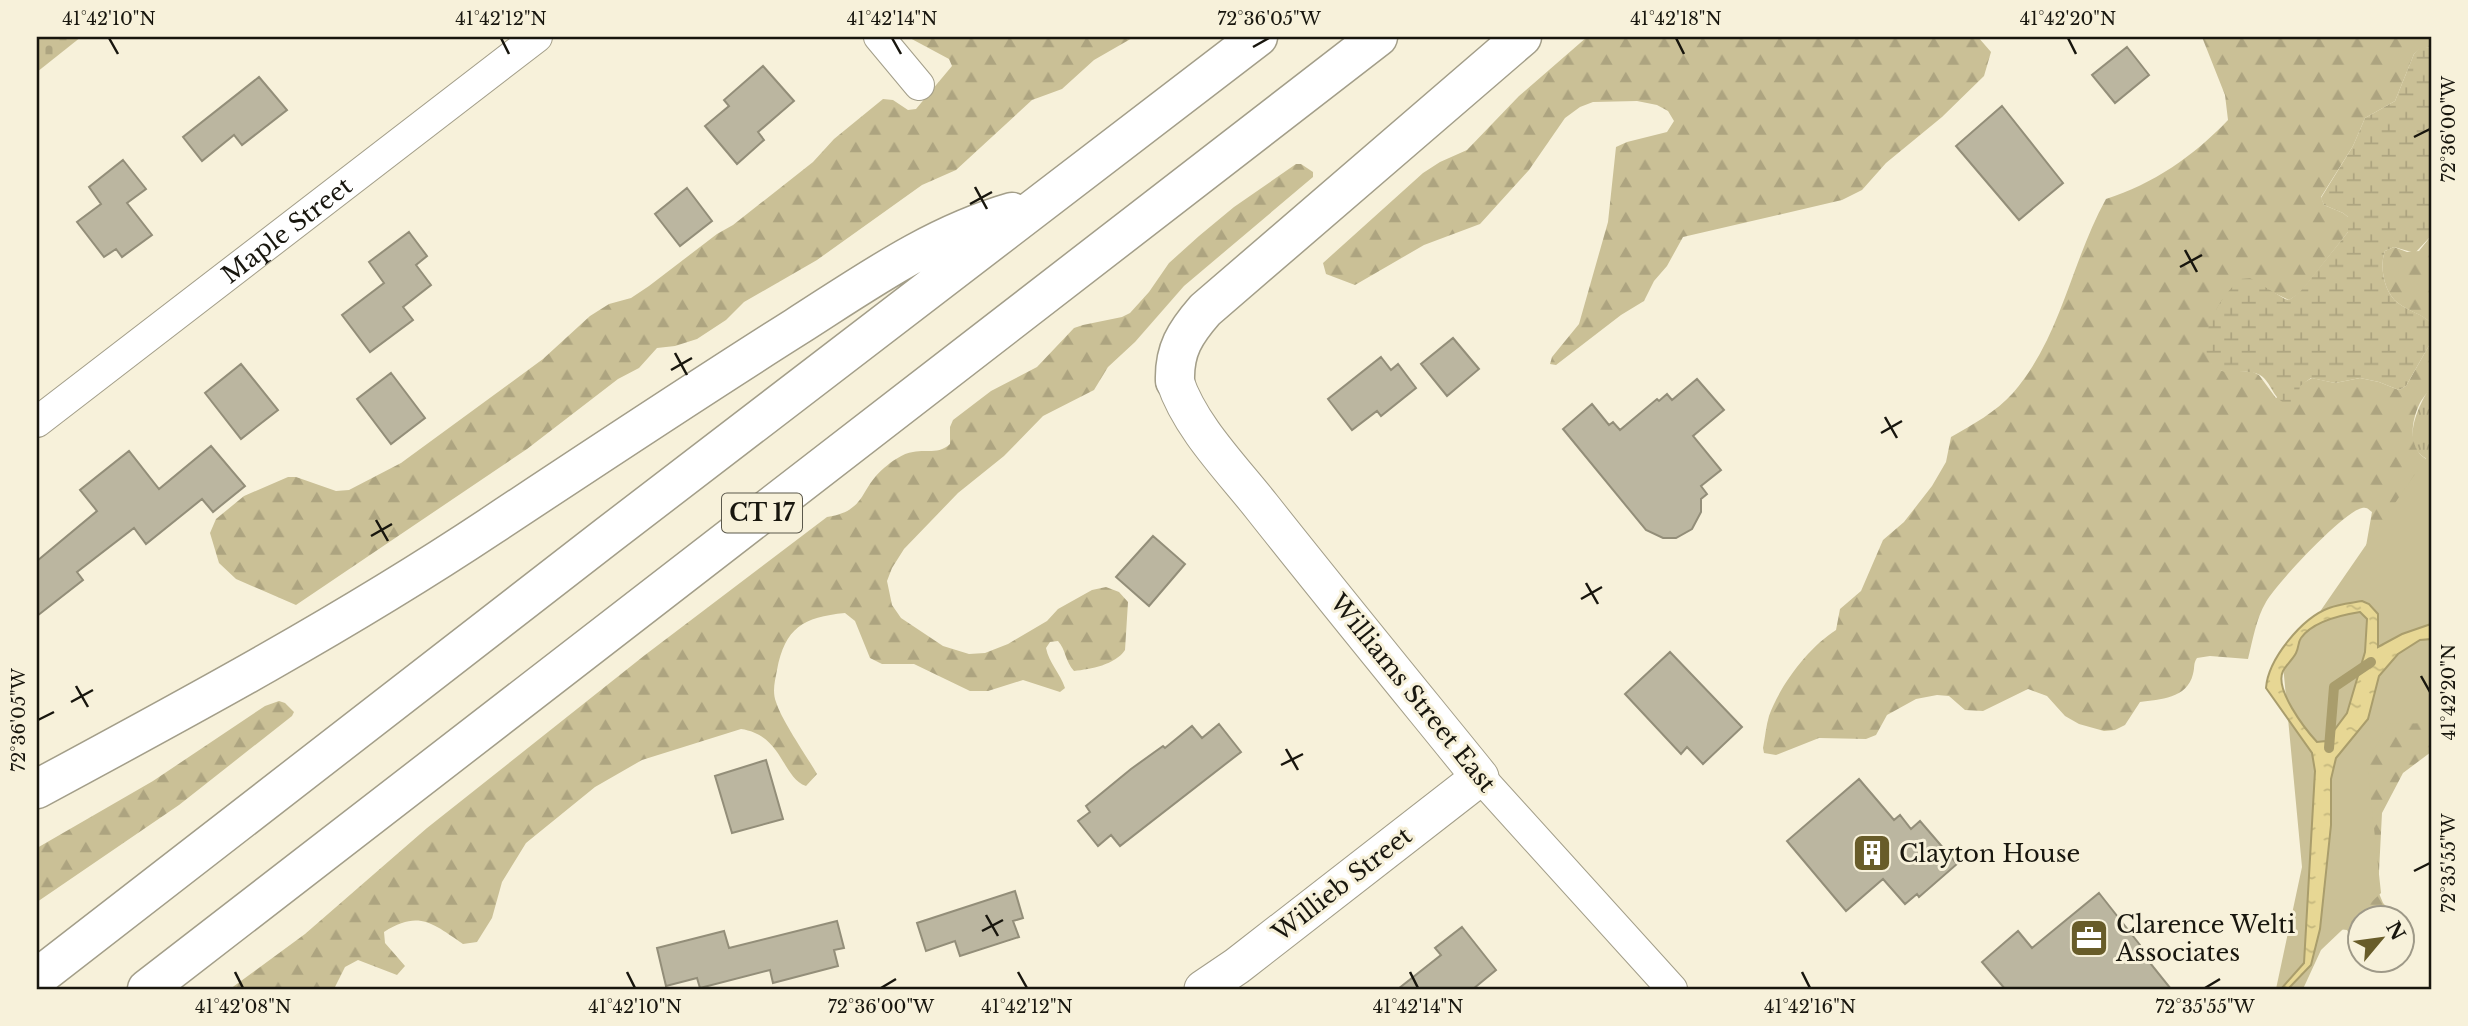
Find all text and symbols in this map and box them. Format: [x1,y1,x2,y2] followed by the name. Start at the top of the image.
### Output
[62,8,156,30] text: 41°42'10"N
[455,8,547,30] text: 41°42'12"N
[847,8,937,30] text: 41°42'14"N
[1217,8,1322,30] text: 72°36'05"W
[1630,8,1722,30] text: 41°42'18"N
[2020,8,2116,30] text: 41°42'20"N
[2438,75,2460,182] text: 72°36'00"W
[216,171,357,289] street label: Maple Street
[722,494,802,533] road number: CT 17
[1324,587,1502,798] street label: Williams Street East
[2438,644,2460,740] text: 41°42'20"N
[8,667,30,772] text: 72°36'05"W
[2438,812,2460,913] text: 72°35'55"W
[1266,821,1417,948] street label: Willieb Street
[1851,832,1893,874] building icon: Clayton House
[1899,839,2080,868] place label: Clayton House
[2346,904,2416,974] north arrow
[2115,910,2296,967] place label: Clarence Welti Associates
[2068,917,2110,959] office icon: Clarence Welti Associates
[2381,918,2410,945] text: N
[195,996,291,1018] text: 41°42'08"N
[588,996,682,1018] text: 41°42'10"N
[828,996,935,1018] text: 72°36'00"W
[981,996,1073,1018] text: 41°42'12"N
[1373,996,1463,1018] text: 41°42'14"N
[1764,996,1856,1018] text: 41°42'16"N
[2155,996,2256,1018] text: 72°35'55"W

